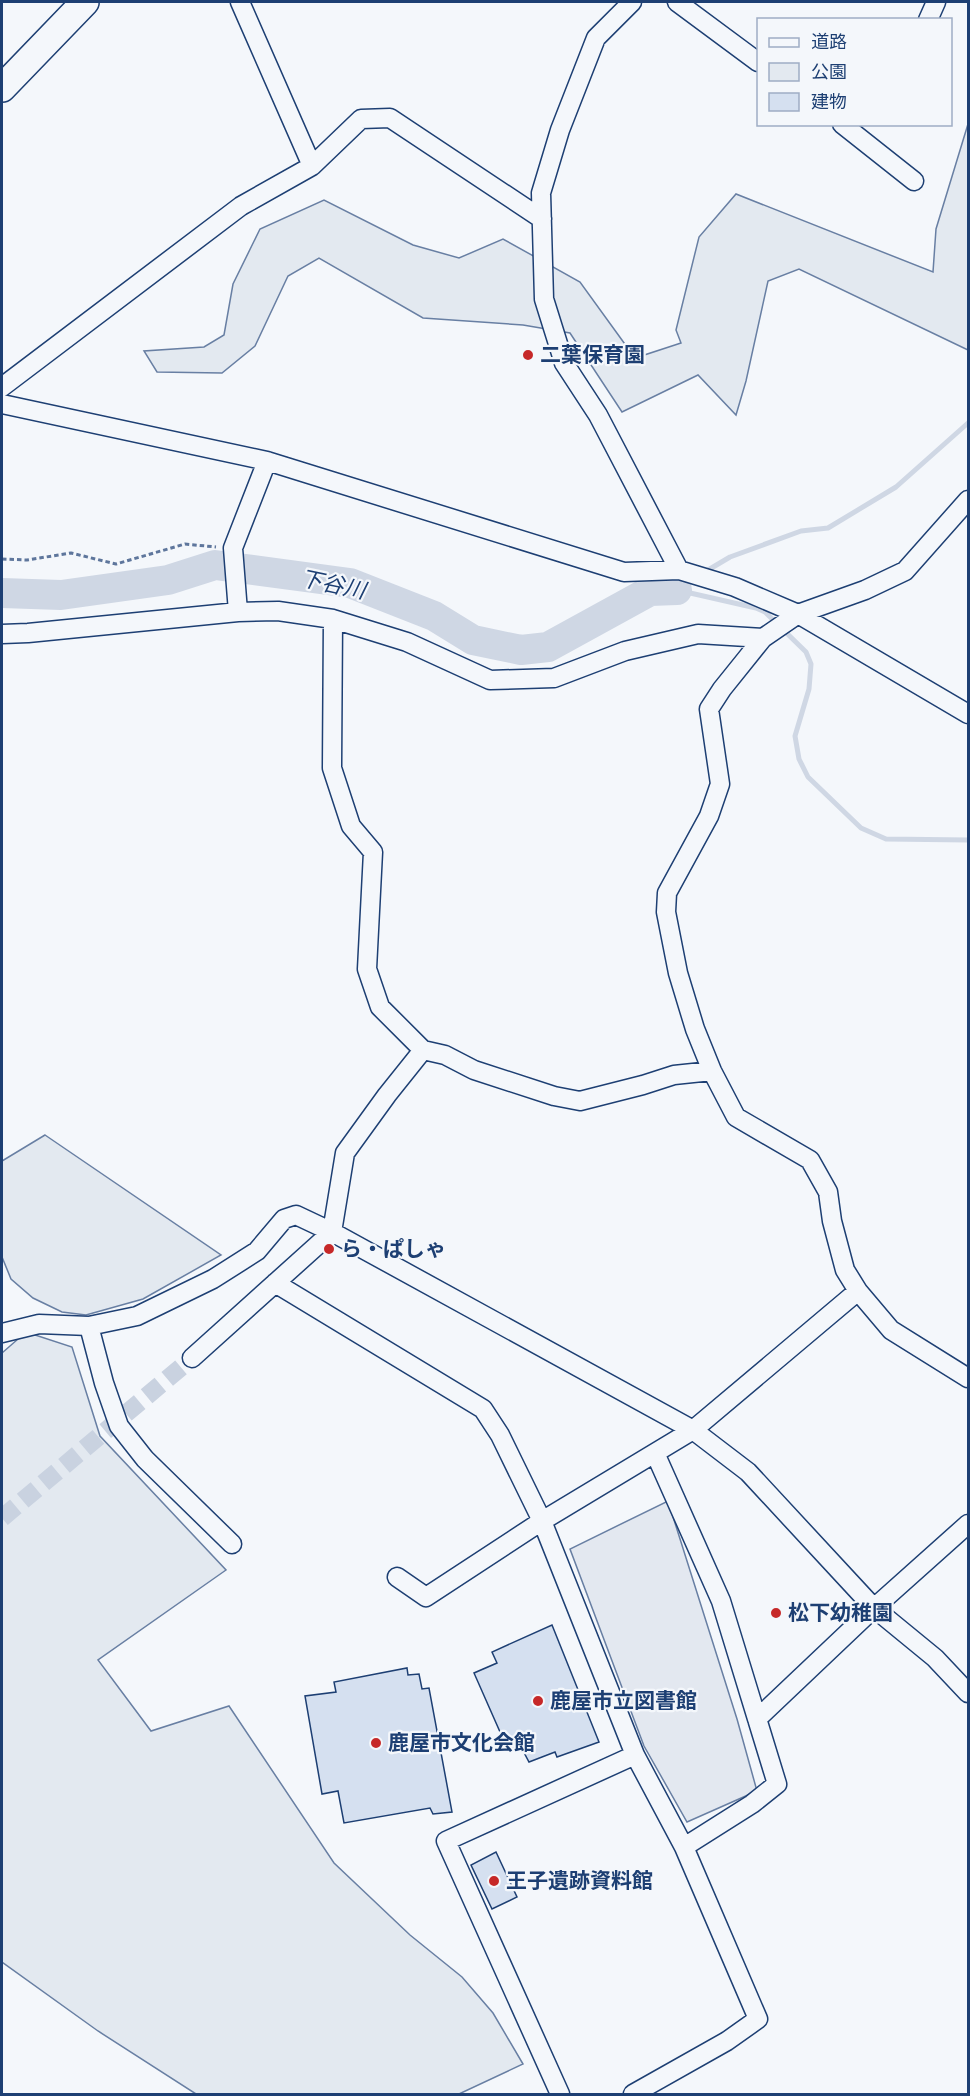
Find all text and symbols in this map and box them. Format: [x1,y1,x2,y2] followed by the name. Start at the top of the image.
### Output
[757,18,952,126] legend
[811,30,847,53] text: 道路
[811,60,847,83] text: 公園
[811,90,847,113] text: 建物
[540,341,645,368] place label: 二葉保育園
[521,348,535,362] marker: 二葉保育園
[298,563,370,605] water label: 下谷川
[341,1235,446,1262] place label: ら・ぱしゃ
[322,1242,336,1256] marker: ら・ぱしゃ
[788,1599,893,1626] place label: 松下幼稚園
[769,1606,783,1620] marker: 松下幼稚園
[550,1687,697,1714] place label: 鹿屋市立図書館
[531,1694,545,1708] marker: 鹿屋市立図書館
[388,1729,535,1756] place label: 鹿屋市文化会館
[369,1736,383,1750] marker: 鹿屋市文化会館
[506,1867,653,1894] place label: 王子遺跡資料館
[487,1874,501,1888] marker: 王子遺跡資料館

